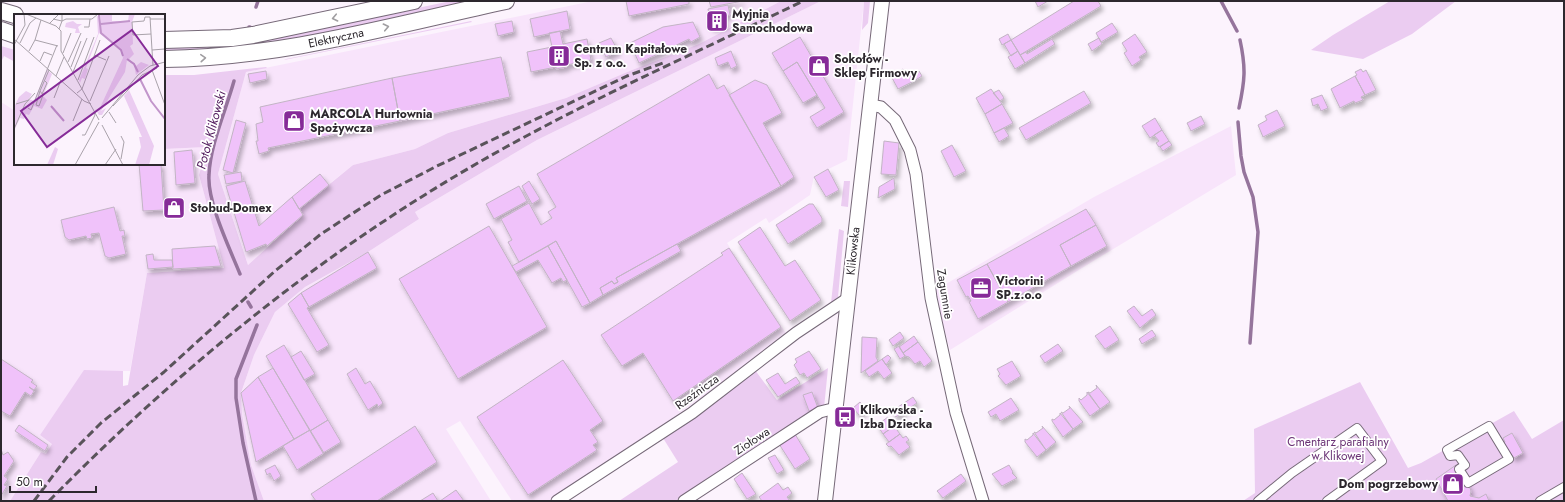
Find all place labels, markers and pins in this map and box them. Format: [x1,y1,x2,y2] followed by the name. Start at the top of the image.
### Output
[732,5,813,37] place label: Myjnia Samochodowa
[704,8,730,34] building icon: Myjnia Samochodowa
[574,40,687,72] place label: Centrum Kapitałowe Sp. z o.o.
[546,43,572,69] building icon: Centrum Kapitałowe Sp. z o.o.
[834,50,918,82] place label: Sokołów - Sklep Firmowy
[806,53,832,79] shop icon: Sokołów - Sklep Firmowy
[310,105,432,137] place label: MARCOLA Hurtownia Spożywcza
[281,108,307,134] shop icon: MARCOLA Hurtownia Spożywcza
[161,195,187,221] shop icon: Stobud-Domex
[190,199,272,217] place label: Stobud-Domex
[995,272,1043,304] place label: Victorini SP.z.o.o
[968,275,994,301] office icon: Victorini SP.z.o.o
[860,401,932,433] place label: Klikowska - Izba Dziecka
[832,404,858,430] bus stop icon: Klikowska - Izba Dziecka
[1440,471,1466,497] shop icon: Dom pogrzebowy
[1339,475,1439,493] place label: Dom pogrzebowy

